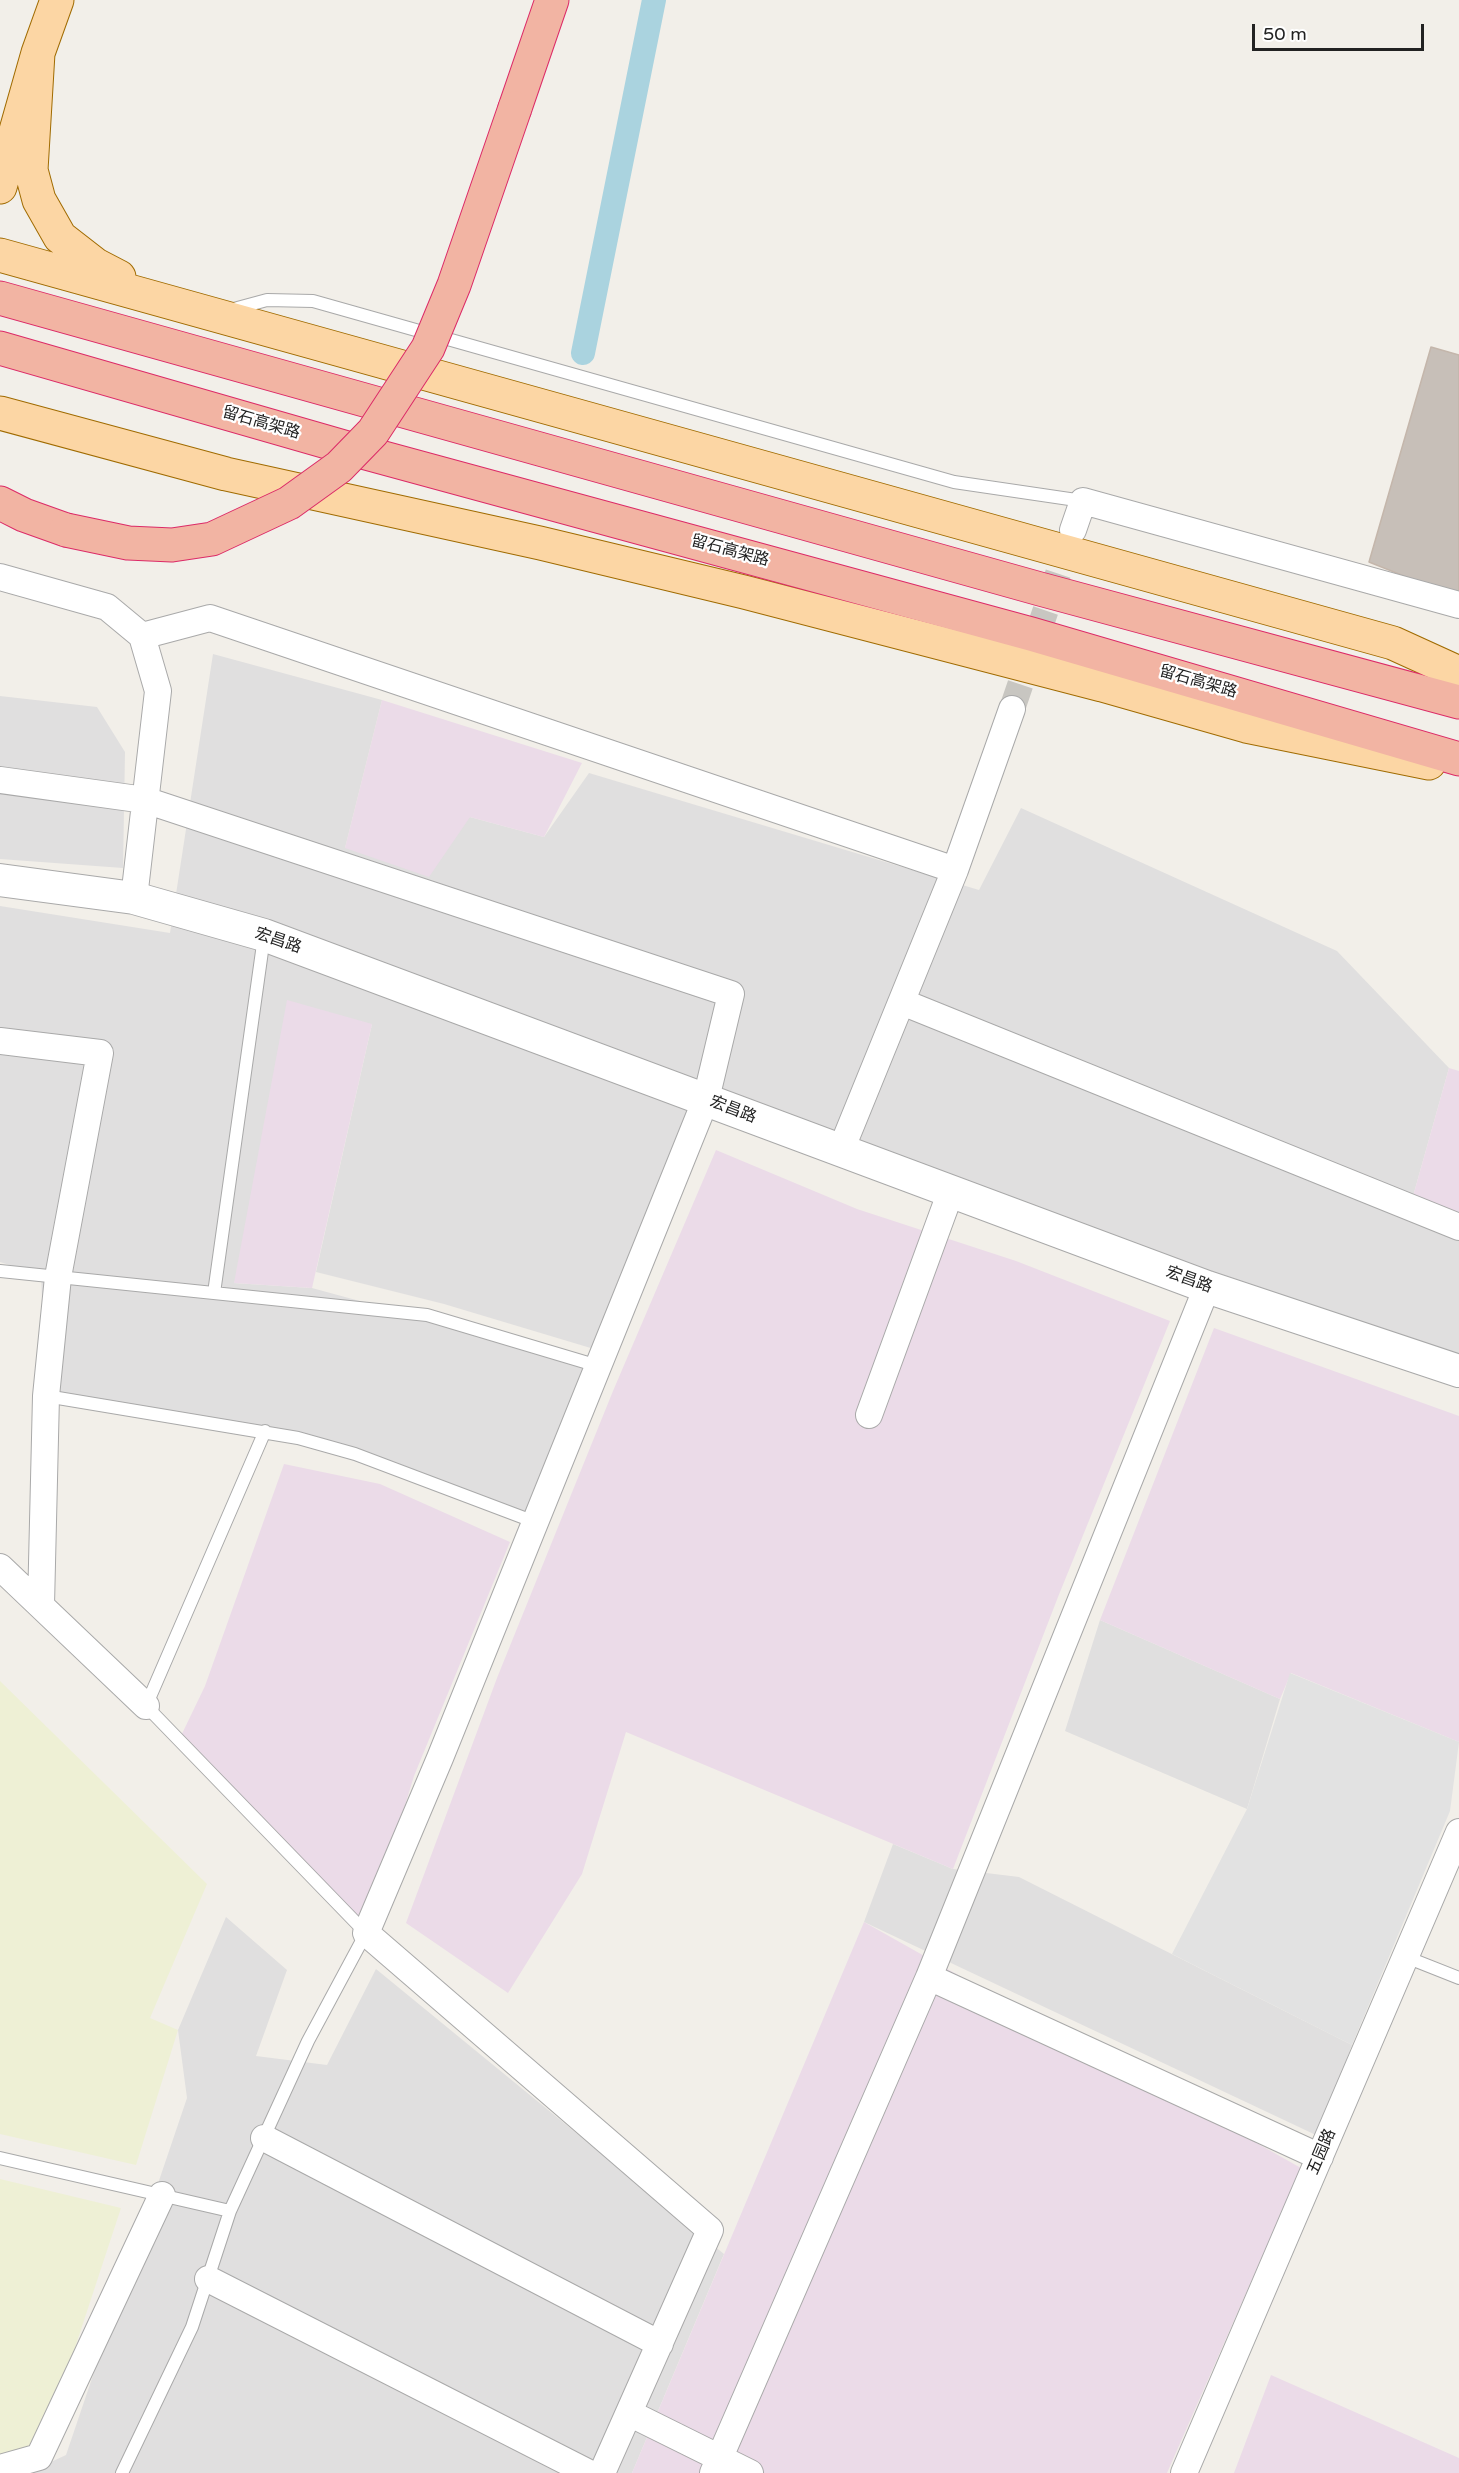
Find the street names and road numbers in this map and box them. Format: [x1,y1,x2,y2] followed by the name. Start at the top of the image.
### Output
[220,403,302,443] street label: 留石高架路
[689,531,771,571] street label: 留石高架路
[1157,662,1239,702] street label: 留石高架路
[252,924,304,958] street label: 宏昌路
[707,1092,759,1128] street label: 宏昌路
[1163,1263,1215,1297] street label: 宏昌路
[1304,2126,1340,2178] street label: 五园路

